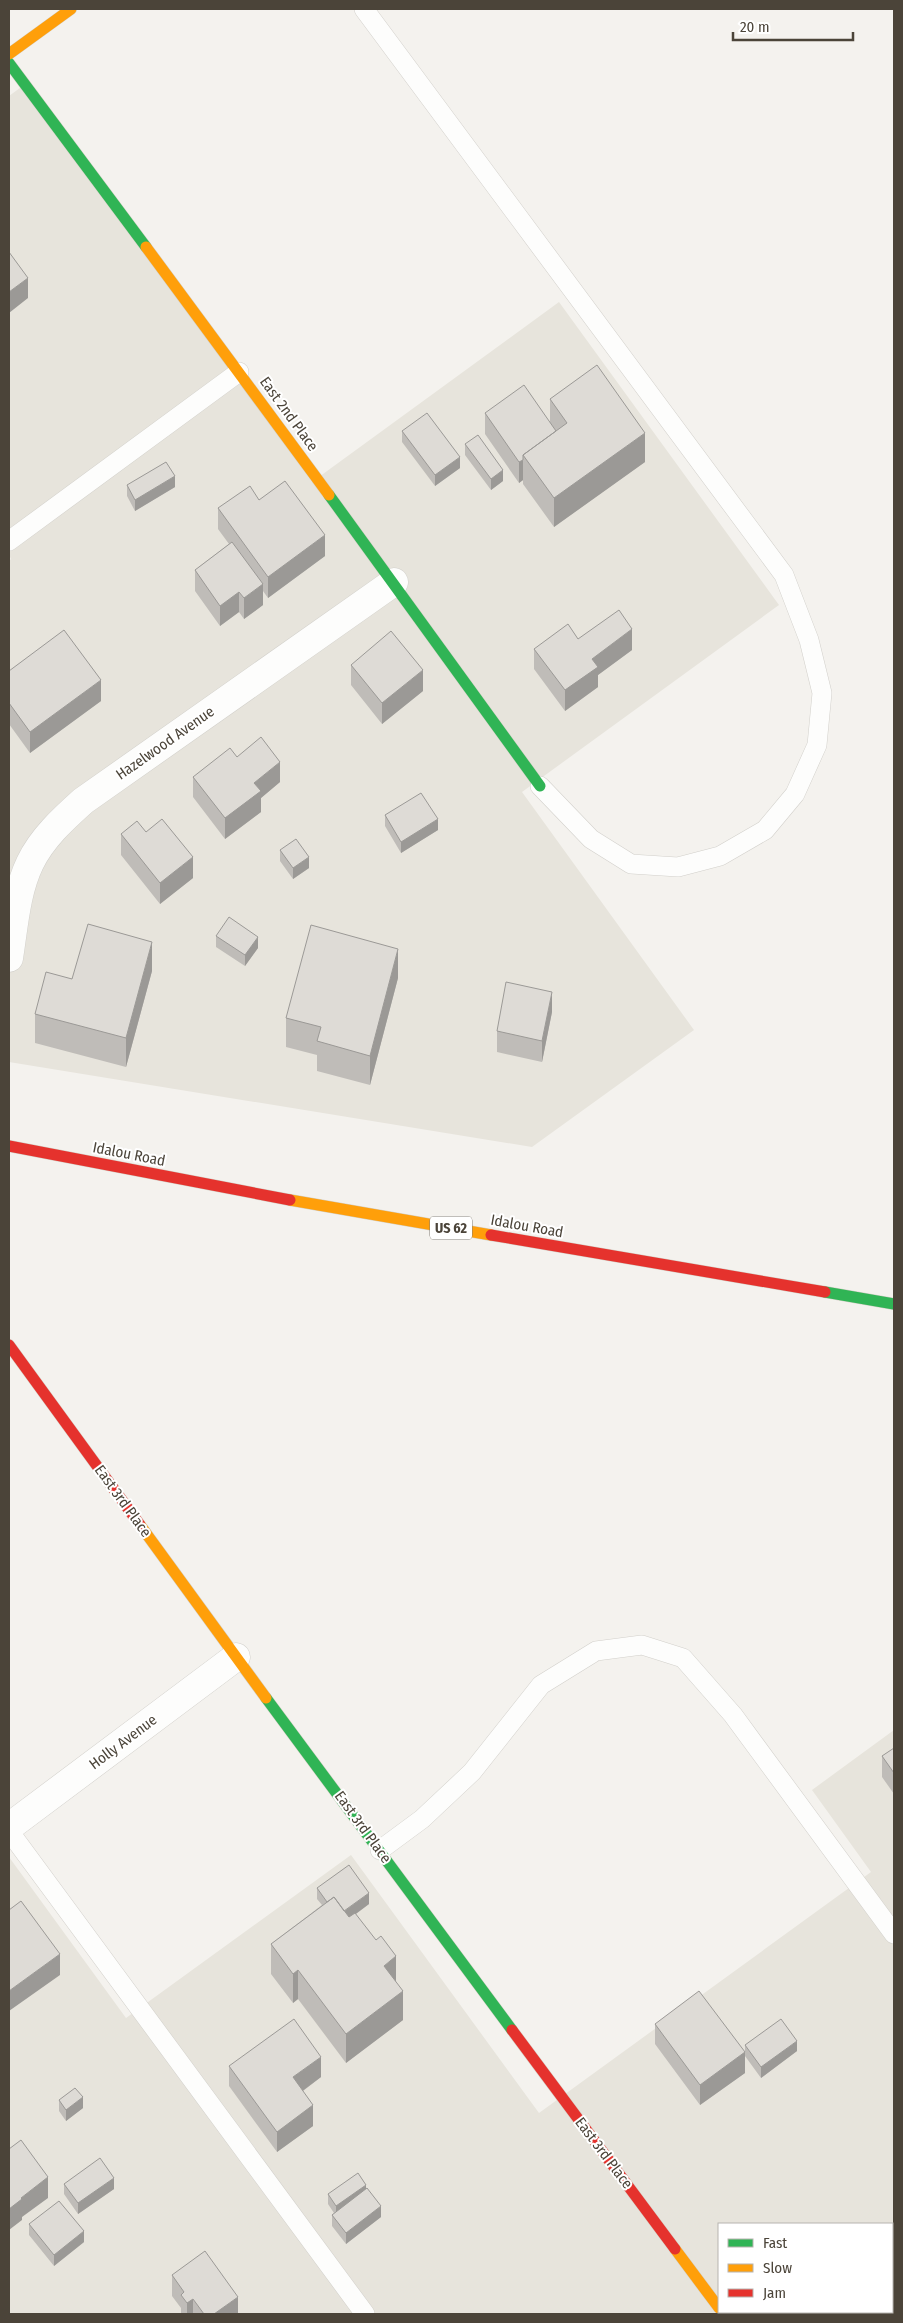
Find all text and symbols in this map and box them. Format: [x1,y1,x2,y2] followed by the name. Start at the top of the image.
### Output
[733,10,853,42] scale bar
[740,18,770,36] text: 20 m
[256,373,322,455] street label: East 2nd Place
[112,702,218,784] street label: Hazelwood Avenue
[91,1138,167,1170] street label: Idalou Road
[489,1211,565,1241] street label: Idalou Road
[430,1216,472,1240] road number: US 62
[91,1462,155,1540] street label: East 3rd Place
[86,1711,160,1773] street label: Holly Avenue
[331,1788,395,1866] street label: East 3rd Place
[571,2114,637,2192] street label: East 3rd Place
[718,2223,893,2313] legend
[763,2234,787,2252] text: Fast
[763,2259,792,2277] text: Slow
[763,2284,786,2302] text: Jam

